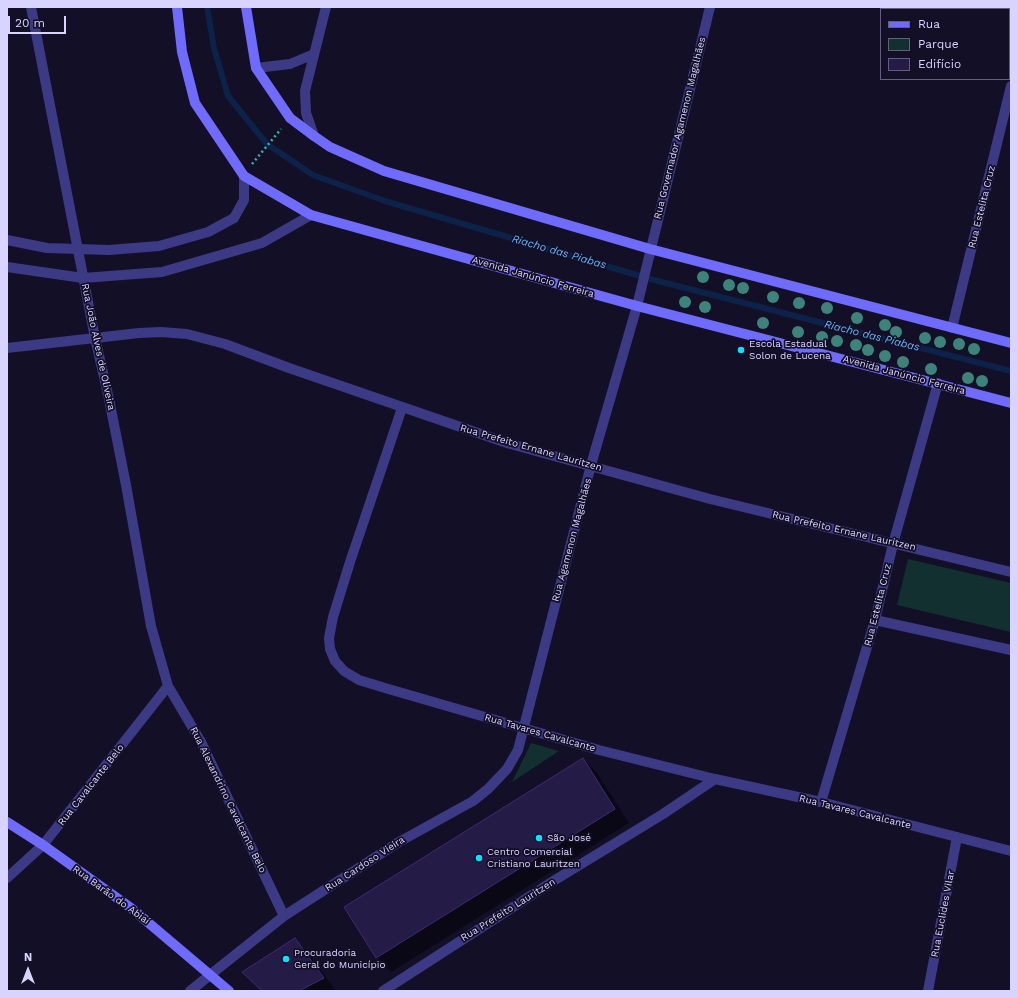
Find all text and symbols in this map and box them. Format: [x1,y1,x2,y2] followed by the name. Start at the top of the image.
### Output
[10,8,68,34] scale bar
[880,8,1010,80] legend
[15,16,45,30] text: 20 m
[918,17,940,31] text: Rua
[652,36,708,220] street label: Rua Governador Agamenon Magalhães
[918,37,959,51] text: Parque
[918,57,961,71] text: Edifício
[966,164,998,250] street label: Rua Estelita Cruz
[510,232,608,272] water label: Riacho das Piabas
[471,254,595,300] street label: Avenida Janúncio Ferreira
[79,282,117,412] street label: Rua João Alves de Oliveira
[823,318,921,354] water label: Riacho das Piabas
[749,338,831,362] place label: Escola Estadual Solon de Lucena
[736,345,746,355] marker: Escola Estadual Solon de Lucena
[842,353,966,397] street label: Avenida Janúncio Ferreira
[459,422,603,474] street label: Rua Prefeito Ernane Lauritzen
[550,477,594,603] street label: Rua Agamenon Magalhães
[771,509,917,553] street label: Rua Prefeito Ernane Lauritzen
[862,562,894,648] street label: Rua Estelita Cruz
[483,711,597,755] street label: Rua Tavares Cavalcante
[187,725,269,875] street label: Rua Alexandrino Cavalcante Belo
[55,742,127,828] street label: Rua Cavalcante Belo
[798,792,912,832] street label: Rua Tavares Cavalcante
[547,832,591,844] place label: São José
[534,833,544,843] marker: São José
[323,834,407,894] street label: Rua Cardoso Vieira
[487,846,580,870] place label: Centro Comercial Cristiano Lauritzen
[474,853,484,863] marker: Centro Comercial Cristiano Lauritzen
[70,863,152,927] street label: Rua Barão do Abiaí
[929,870,957,958] street label: Rua Euclides Vilar
[458,876,558,944] street label: Rua Prefeito Lauritzen
[294,947,385,970] place label: Procuradoria Geral do Município
[8,950,48,990] north arrow
[24,951,32,964] text: N
[281,954,291,964] marker: Procuradoria Geral do Município

